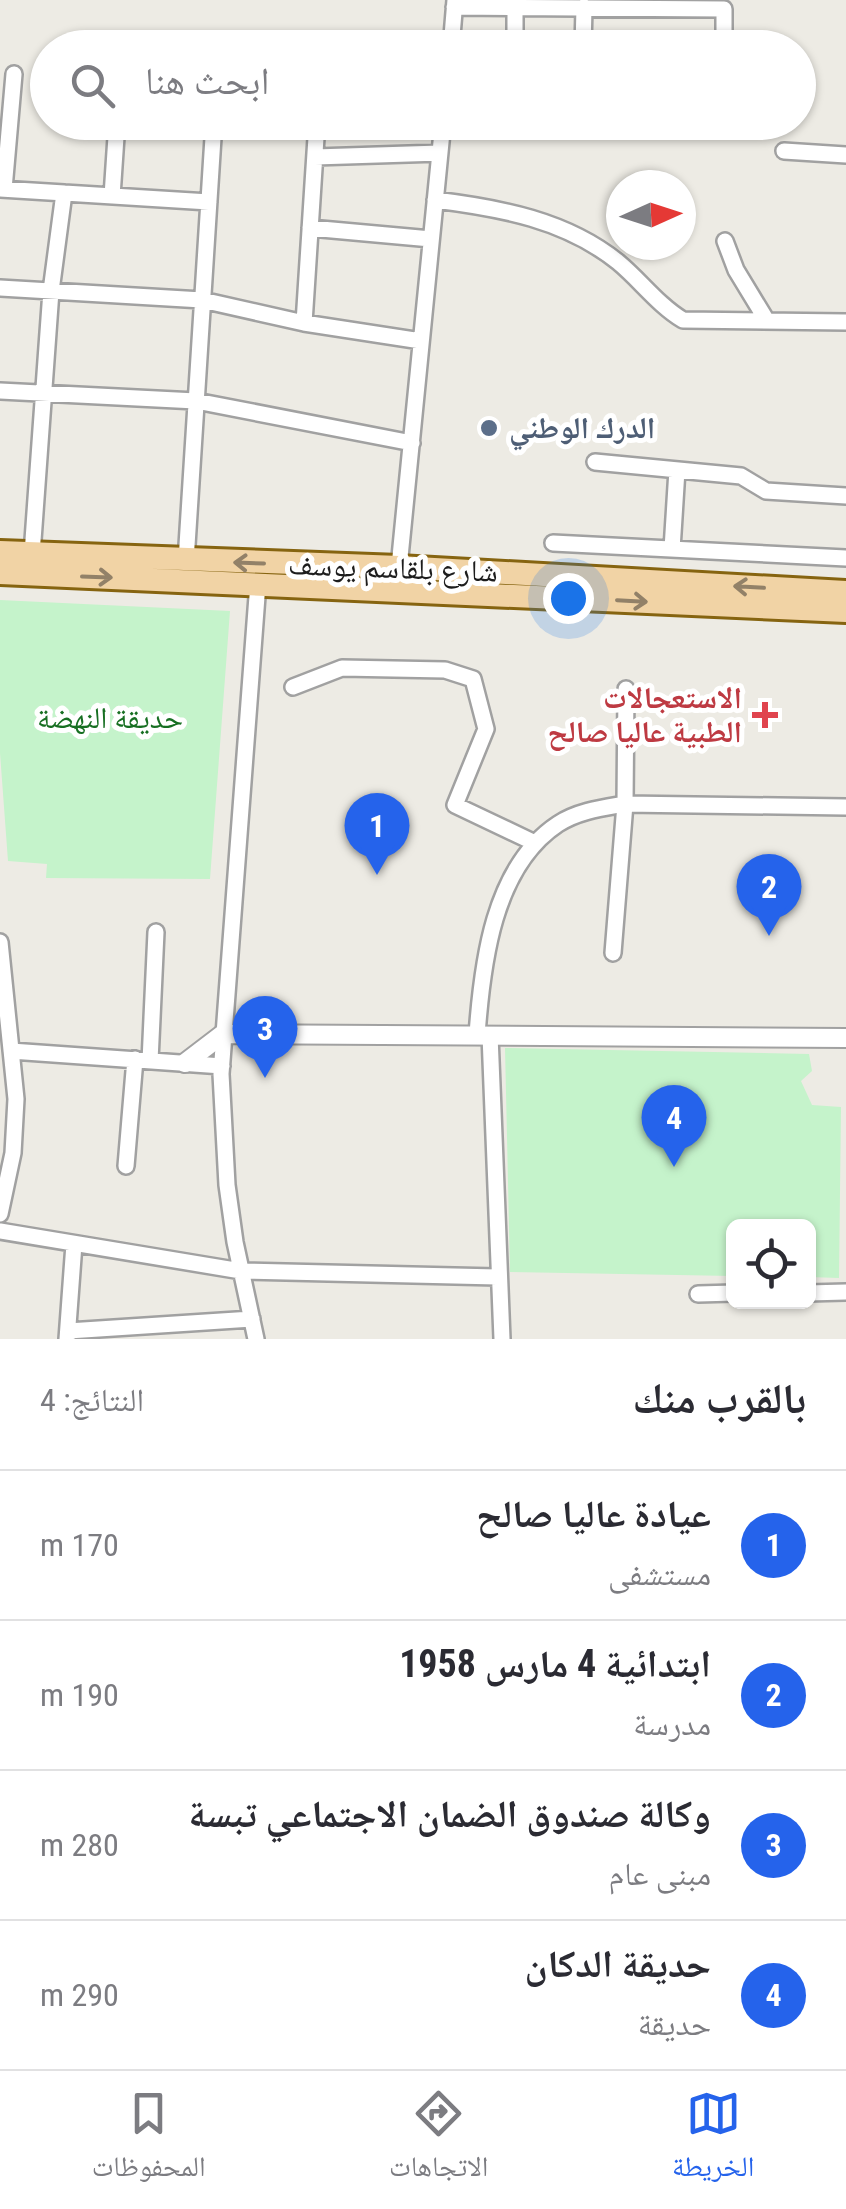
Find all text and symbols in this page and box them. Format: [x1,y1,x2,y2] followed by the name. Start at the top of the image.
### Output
[30,30,816,140] search box
[65,58,120,113] icon: search
[145,59,270,103] text: ابحث هنا
[606,170,696,260] north arrow
[509,410,655,451] place label: الدرك الوطني
[478,417,500,439] marker: الدرك الوطني
[287,546,498,592] street label: شارع بلقاسم يوسف
[234,553,266,572] one-way arrow
[81,568,113,587] one-way arrow
[543,573,594,624] your location
[733,577,765,596] one-way arrow
[615,592,647,611] one-way arrow
[548,680,742,751] place label: الاستعجالات الطبية عاليا صالح
[37,700,183,735] park label: حديقة النهضة
[752,702,778,728] marker: الاستعجالات الطبية عاليا صالح
[344,792,410,875] pin: 1
[736,854,802,936] pin: 2
[232,996,298,1078] pin: 3
[642,1084,706,1167] pin: 4
[726,1219,816,1309] map controls
[726,1219,816,1309] button: locate
[632,1374,806,1423] text: بالقرب منك
[40,1381,144,1419] text: النتائج: 4
[476,1492,711,1536] text: عيادة عاليا صالح
[40,1526,119,1564] text: 170 m
[765,1526,782,1564] text: 1
[608,1555,711,1593] text: مستشفى
[399,1642,711,1686] text: ابتدائية 4 مارس 1958
[40,1676,119,1714] text: 190 m
[765,1676,782,1714] text: 2
[633,1705,711,1743] text: مدرسة
[188,1792,711,1836] text: وكالة صندوق الضمان الاجتماعي تبسة
[40,1826,119,1864] text: 280 m
[765,1826,782,1864] text: 3
[608,1855,711,1893] text: مبنى عام
[525,1942,711,1986] text: حديقة الدكان
[40,1976,119,2014] text: 290 m
[765,1976,782,2014] text: 4
[638,2005,711,2043] text: حديقة
[92,2086,206,2194] tab: المحفوظات
[389,2086,488,2194] tab: الاتجاهات
[672,2086,754,2194] tab: الخريطة

